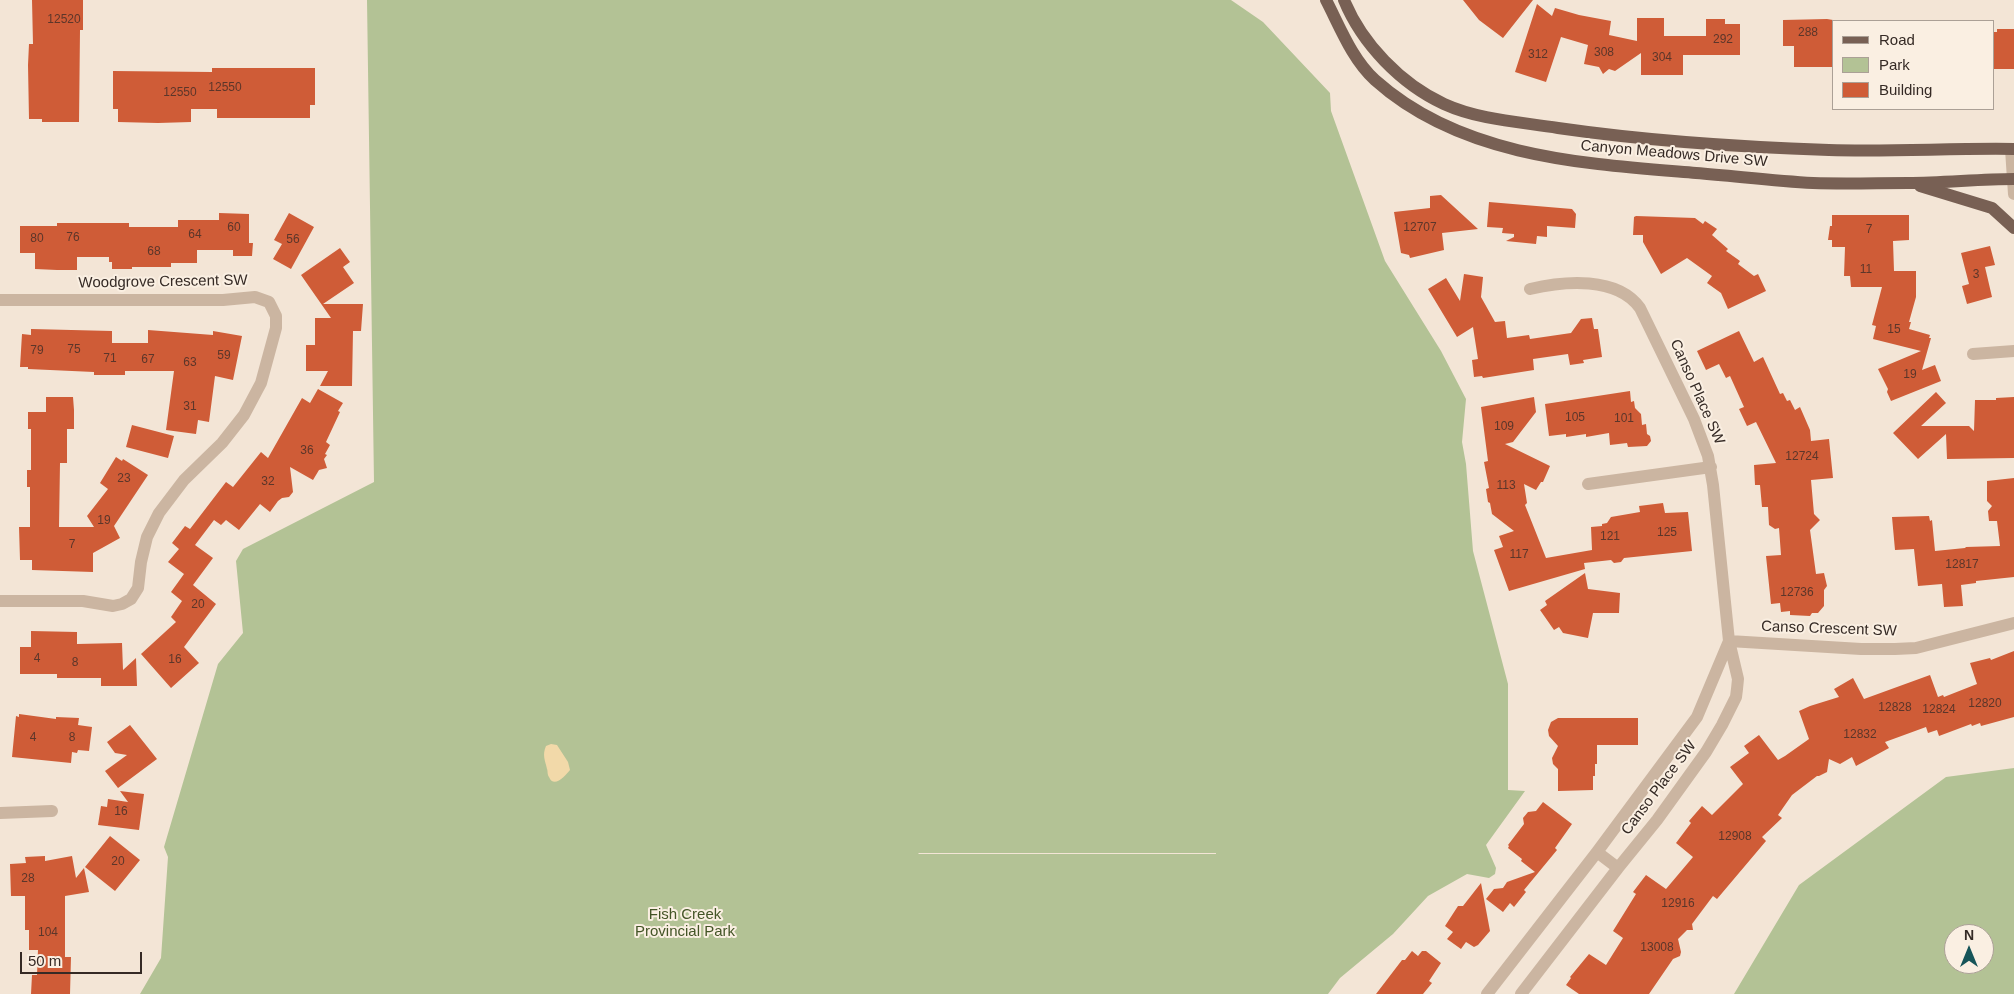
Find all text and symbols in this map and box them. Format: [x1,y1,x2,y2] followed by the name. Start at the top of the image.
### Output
[47,13,81,27] house number: 12520
[1832,20,1994,110] legend
[1798,26,1818,40] house number: 288
[1879,31,1915,48] text: Road
[1713,33,1733,47] house number: 292
[1594,46,1614,60] house number: 308
[1528,48,1548,62] house number: 312
[1652,51,1672,65] house number: 304
[1879,56,1910,73] text: Park
[208,81,242,95] house number: 12550
[1879,81,1932,98] text: Building
[163,86,197,100] house number: 12550
[1580,137,1768,171] street label: Canyon Meadows Drive SW
[227,221,241,235] house number: 60
[1403,221,1437,235] house number: 12707
[1866,223,1872,237] house number: 7
[188,228,202,242] house number: 64
[66,231,80,245] house number: 76
[30,232,44,246] house number: 80
[286,233,300,247] house number: 56
[147,245,161,259] house number: 68
[1860,263,1872,277] house number: 11
[1973,268,1979,282] house number: 3
[78,272,248,292] street label: Woodgrove Crescent SW
[1887,323,1901,337] house number: 15
[1666,337,1728,447] street label: Canso Place SW
[67,343,81,357] house number: 75
[30,344,44,358] house number: 79
[217,349,231,363] house number: 59
[103,352,117,366] house number: 71
[141,353,155,367] house number: 67
[183,356,197,370] house number: 63
[1903,368,1917,382] house number: 19
[183,400,197,414] house number: 31
[1565,411,1585,425] house number: 105
[1614,412,1634,426] house number: 101
[1494,420,1514,434] house number: 109
[300,444,314,458] house number: 36
[1785,450,1819,464] house number: 12724
[117,472,131,486] house number: 23
[261,475,275,489] house number: 32
[1496,479,1516,493] house number: 113
[97,514,111,528] house number: 19
[1657,526,1677,540] house number: 125
[1600,530,1620,544] house number: 121
[69,538,75,552] house number: 7
[1509,548,1529,562] house number: 117
[1945,558,1979,572] house number: 12817
[1780,586,1814,600] house number: 12736
[191,598,205,612] house number: 20
[1761,618,1897,640] street label: Canso Crescent SW
[34,652,40,666] house number: 4
[168,653,182,667] house number: 16
[72,656,78,670] house number: 8
[1968,697,2002,711] house number: 12820
[1878,701,1912,715] house number: 12828
[1922,703,1956,717] house number: 12824
[1843,728,1877,742] house number: 12832
[30,731,36,745] house number: 4
[69,731,75,745] house number: 8
[1618,737,1700,839] street label: Canso Place SW
[114,805,128,819] house number: 16
[1718,830,1752,844] house number: 12908
[111,855,125,869] house number: 20
[21,872,35,886] house number: 28
[1661,897,1695,911] house number: 12916
[635,906,735,941] park label: Fish Creek Provincial Park
[1944,924,1994,974] north arrow
[38,926,58,940] house number: 104
[1964,927,1974,943] text: N
[1640,941,1674,955] house number: 13008
[22,942,145,974] scale bar
[28,952,61,969] text: 50 m

